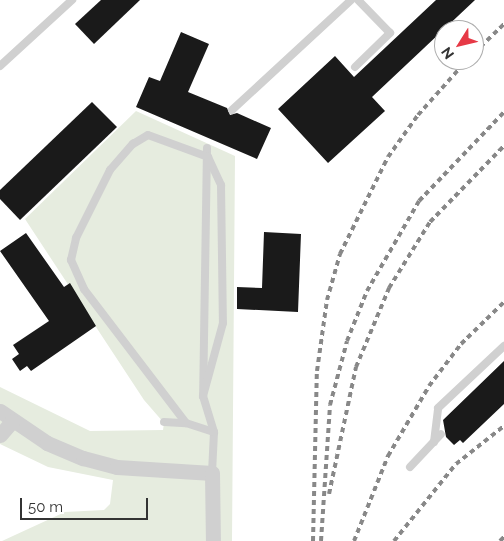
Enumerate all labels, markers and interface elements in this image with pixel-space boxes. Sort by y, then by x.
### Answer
north arrow [434,20,484,70]
text: N [438,44,457,62]
scale bar [22,488,150,520]
text: 50 m [28,498,63,516]

